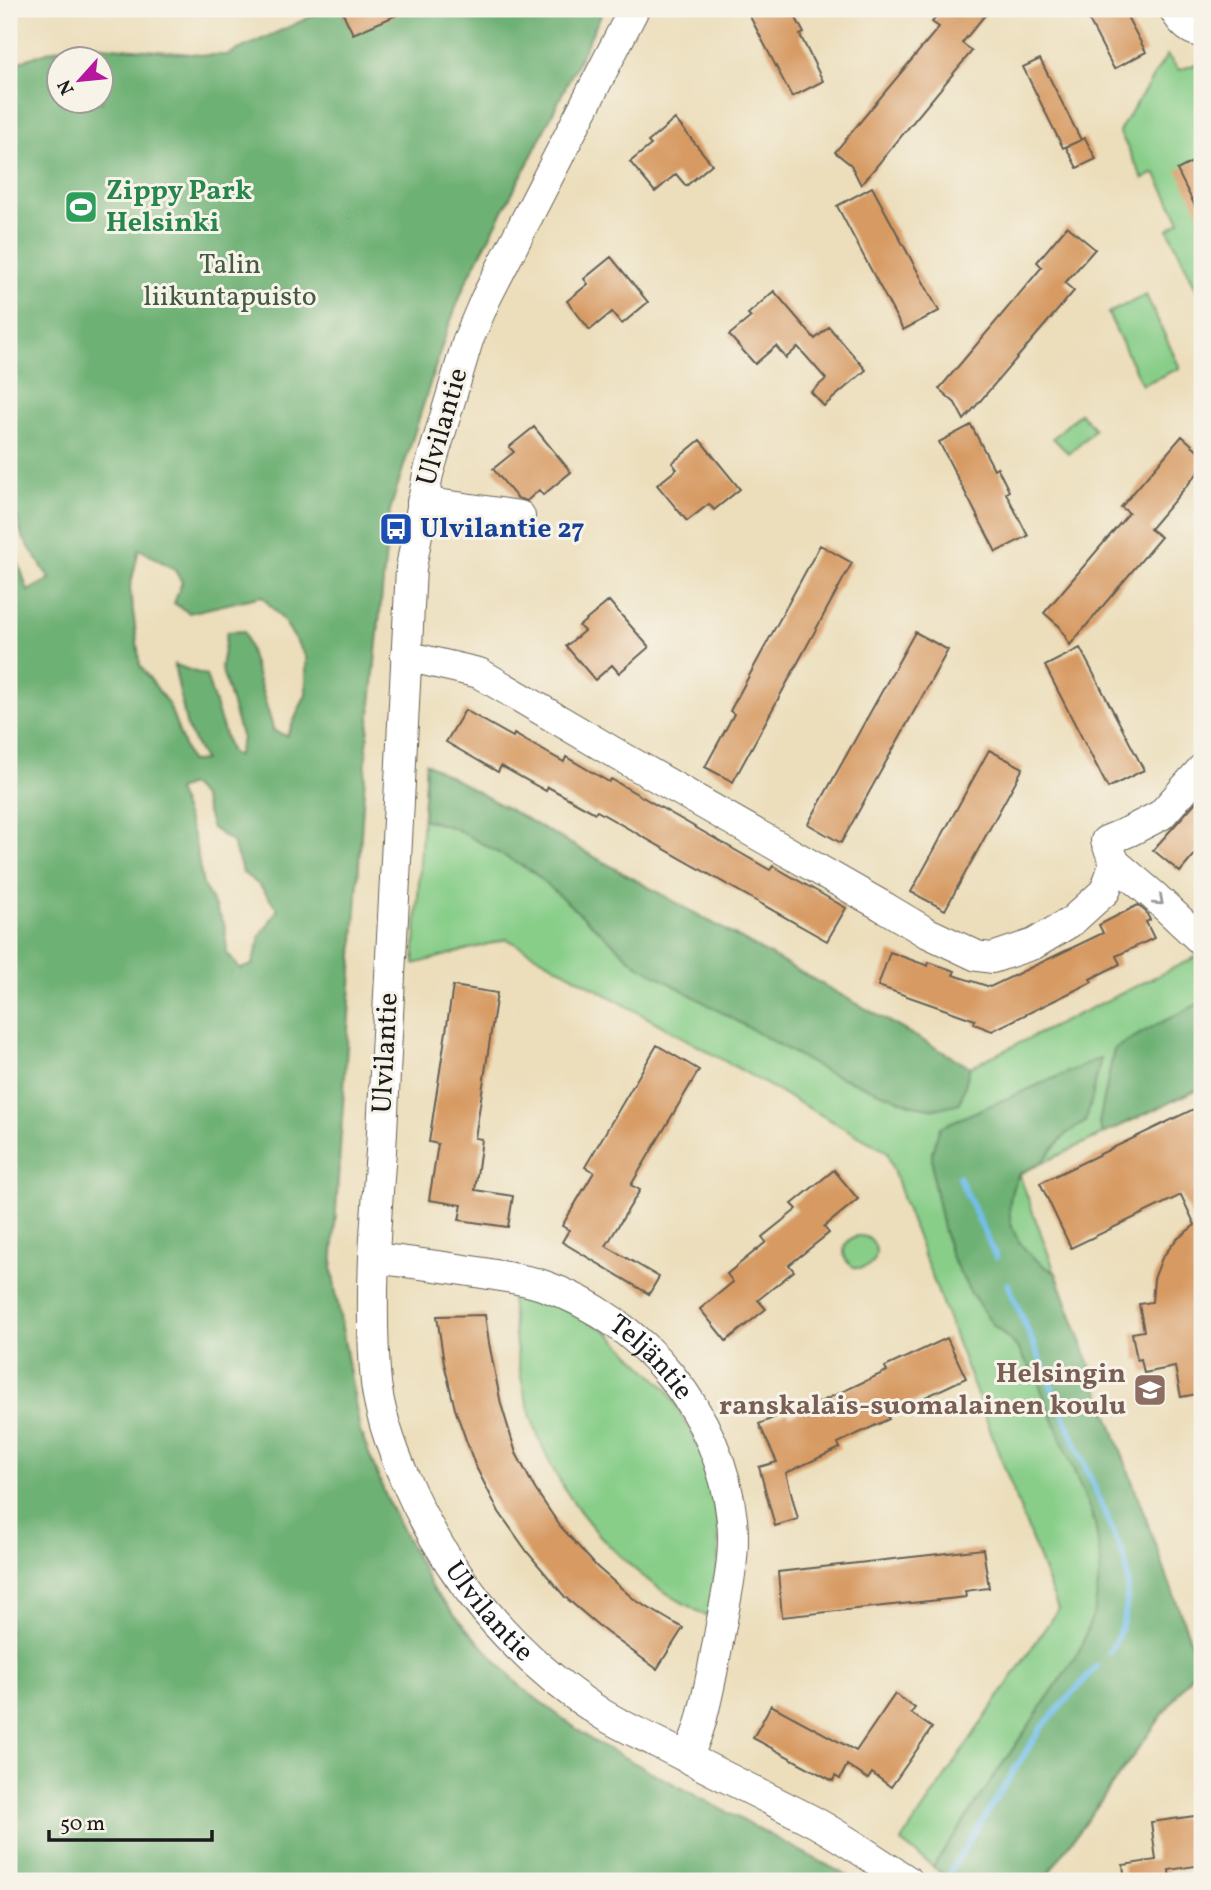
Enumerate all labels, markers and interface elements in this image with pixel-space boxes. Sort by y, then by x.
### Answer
north arrow [46,46,116,116]
text: N [52,75,81,99]
place label: Zippy Park Helsinki [106,172,252,243]
sports icon: Zippy Park Helsinki [62,188,100,226]
park label: Talin liikuntapuisto [143,246,317,317]
street label: Ulvilantie [408,363,478,491]
bus stop icon: Ulvilantie 27 [377,510,415,548]
place label: Ulvilantie 27 [420,510,585,549]
one-way arrow [1151,893,1164,905]
street label: Ulvilantie [363,992,409,1114]
street label: Teljäntie [601,1305,702,1408]
place label: Helsingin ranskalais-suomalainen koulu [719,1355,1126,1426]
school or university icon: Helsingin ranskalais-suomalainen koulu [1131,1371,1169,1409]
street label: Ulvilantie [435,1553,542,1671]
scale bar [49,1799,212,1843]
text: 50 m [60,1810,105,1839]

